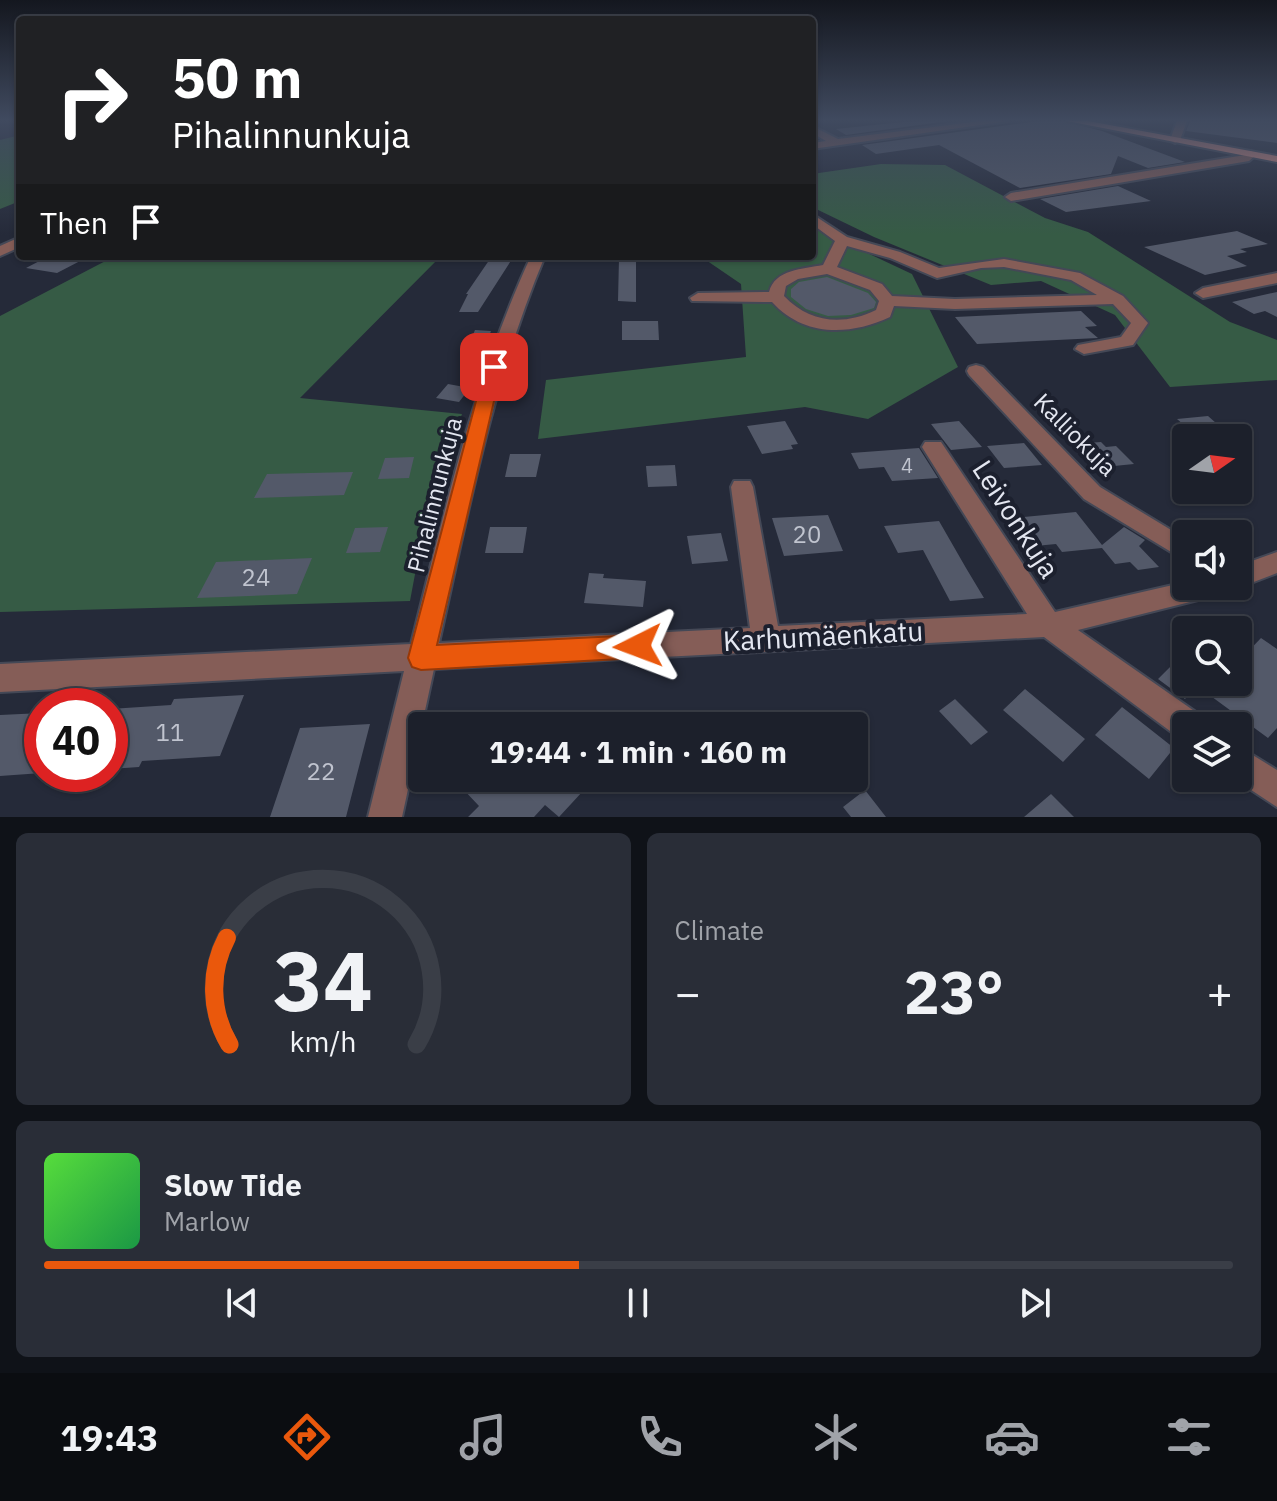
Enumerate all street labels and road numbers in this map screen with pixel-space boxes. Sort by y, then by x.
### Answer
street label: Kalliokuja [1027,386,1124,483]
street label: Pihalinnunkuja [399,414,469,576]
street label: Leivonkuja [965,453,1068,585]
street label: Karhumäenkatu [722,612,924,659]

